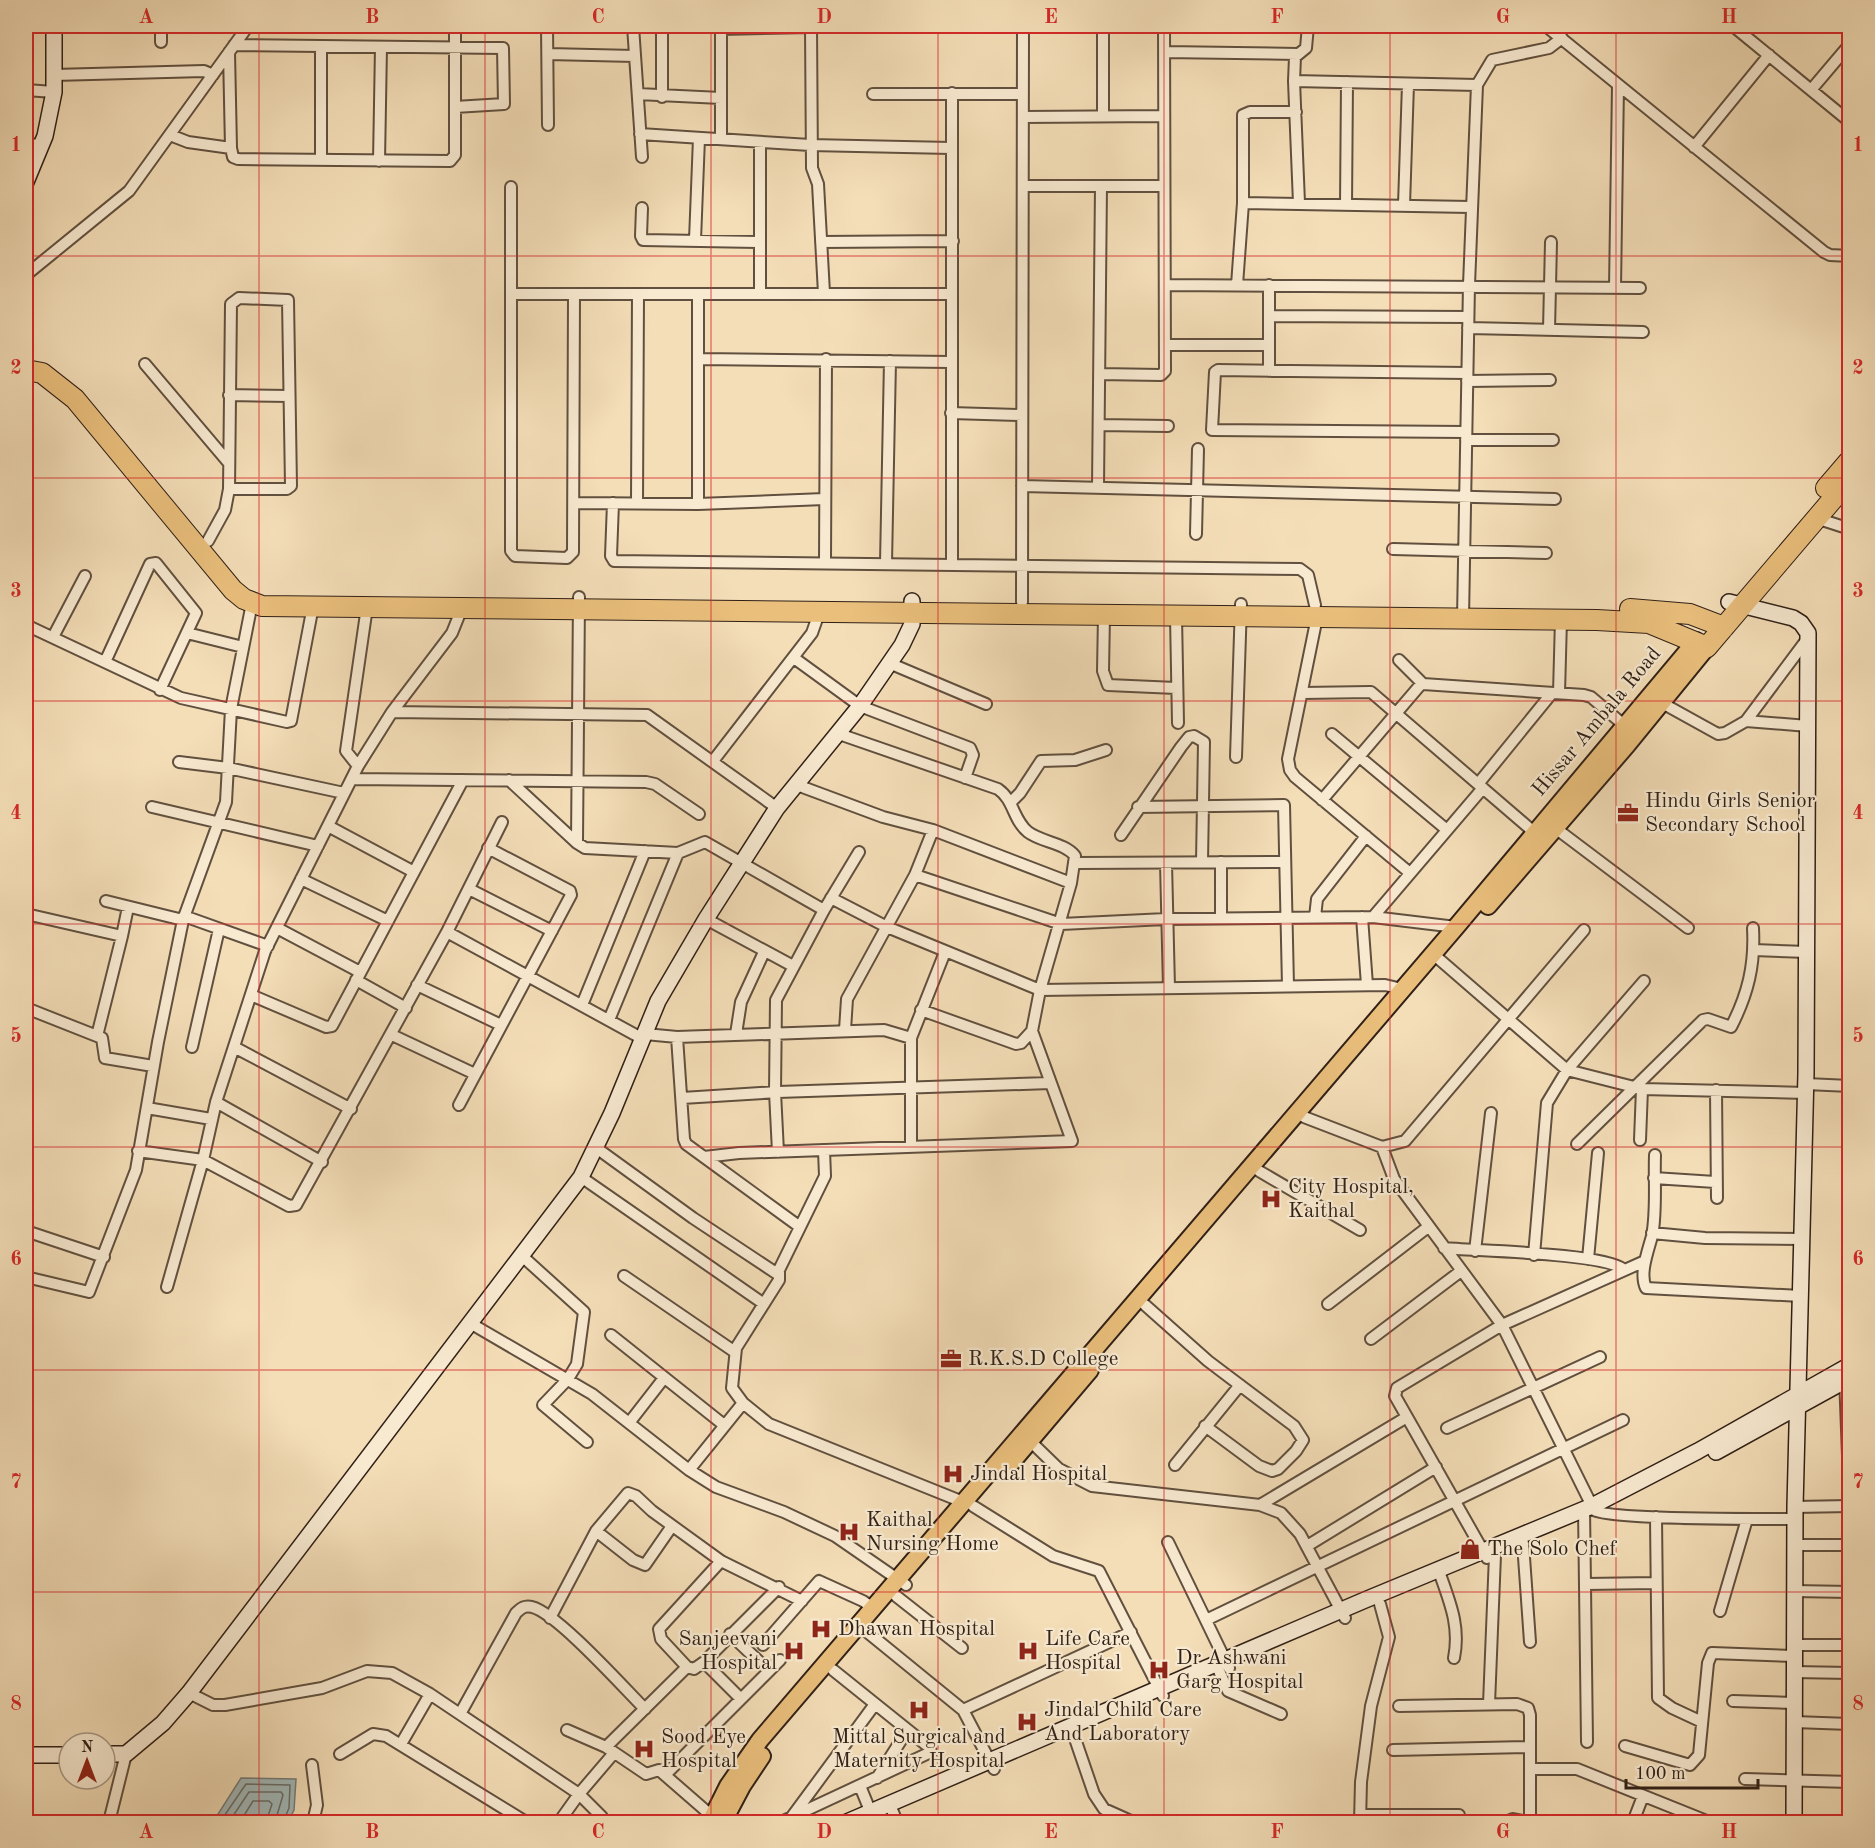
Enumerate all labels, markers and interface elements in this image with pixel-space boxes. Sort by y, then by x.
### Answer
text: A [138,8,154,28]
text: B [365,8,379,28]
text: C [591,8,605,28]
text: D [816,8,832,28]
text: E [1044,8,1058,28]
text: F [1270,8,1284,28]
text: G [1496,8,1510,28]
text: H [1721,8,1737,28]
text: 1 [10,136,22,156]
text: 1 [1852,136,1864,156]
text: 2 [10,359,22,379]
text: 2 [1852,359,1864,379]
text: 3 [10,582,22,602]
text: 3 [1852,582,1864,602]
street label: Hissar Ambala Road [1529,643,1665,801]
place label: Hindu Girls Senior Secondary School [1645,791,1816,836]
office icon: Hindu Girls Senior Secondary School [1616,801,1640,825]
text: 4 [10,804,22,824]
text: 4 [1852,804,1864,824]
text: 5 [10,1026,22,1047]
text: 5 [1852,1026,1864,1047]
place label: City Hospital, Kaithal [1288,1177,1414,1222]
hospital icon: City Hospital, Kaithal [1259,1187,1283,1211]
text: 6 [10,1250,22,1270]
text: 6 [1852,1250,1864,1270]
office icon: R.K.S.D College [939,1347,963,1371]
place label: R.K.S.D College [968,1349,1118,1370]
hospital icon: Jindal Hospital [941,1462,965,1486]
place label: Jindal Hospital [970,1464,1108,1485]
text: 7 [10,1473,22,1493]
text: 7 [1852,1473,1864,1493]
place label: Kaithal Nursing Home [866,1510,999,1555]
hospital icon: Kaithal Nursing Home [837,1520,861,1544]
shop icon: The Solo Chef [1458,1537,1482,1561]
place label: The Solo Chef [1487,1539,1618,1560]
hospital icon: Dhawan Hospital [809,1617,833,1641]
place label: Dhawan Hospital [838,1619,995,1640]
place label: Sanjeevani Hospital [678,1629,777,1674]
place label: Life Care Hospital [1045,1629,1130,1674]
hospital icon: Sanjeevani Hospital [782,1639,806,1663]
hospital icon: Life Care Hospital [1016,1639,1040,1663]
place label: Dr Ashwani Garg Hospital [1176,1648,1304,1693]
hospital icon: Dr Ashwani Garg Hospital [1147,1658,1171,1682]
text: 8 [10,1695,22,1715]
text: 8 [1852,1695,1864,1715]
hospital icon: Mittal Surgical and Maternity Hospital [907,1698,931,1722]
place label: Jindal Child Care And Laboratory [1044,1700,1202,1745]
hospital icon: Jindal Child Care And Laboratory [1015,1710,1039,1734]
place label: Sood Eye Hospital [661,1727,746,1772]
place label: Mittal Surgical and Maternity Hospital [832,1727,1006,1772]
north arrow [57,1731,117,1791]
hospital icon: Sood Eye Hospital [632,1737,656,1761]
text: N [81,1740,94,1756]
scale bar [1626,1752,1758,1790]
text: 100 m [1635,1765,1686,1783]
text: A [138,1823,154,1843]
text: B [365,1823,379,1843]
text: C [591,1823,605,1843]
text: D [816,1823,832,1843]
text: E [1044,1823,1058,1843]
text: F [1270,1823,1284,1843]
text: G [1496,1823,1510,1843]
text: H [1721,1823,1737,1843]

